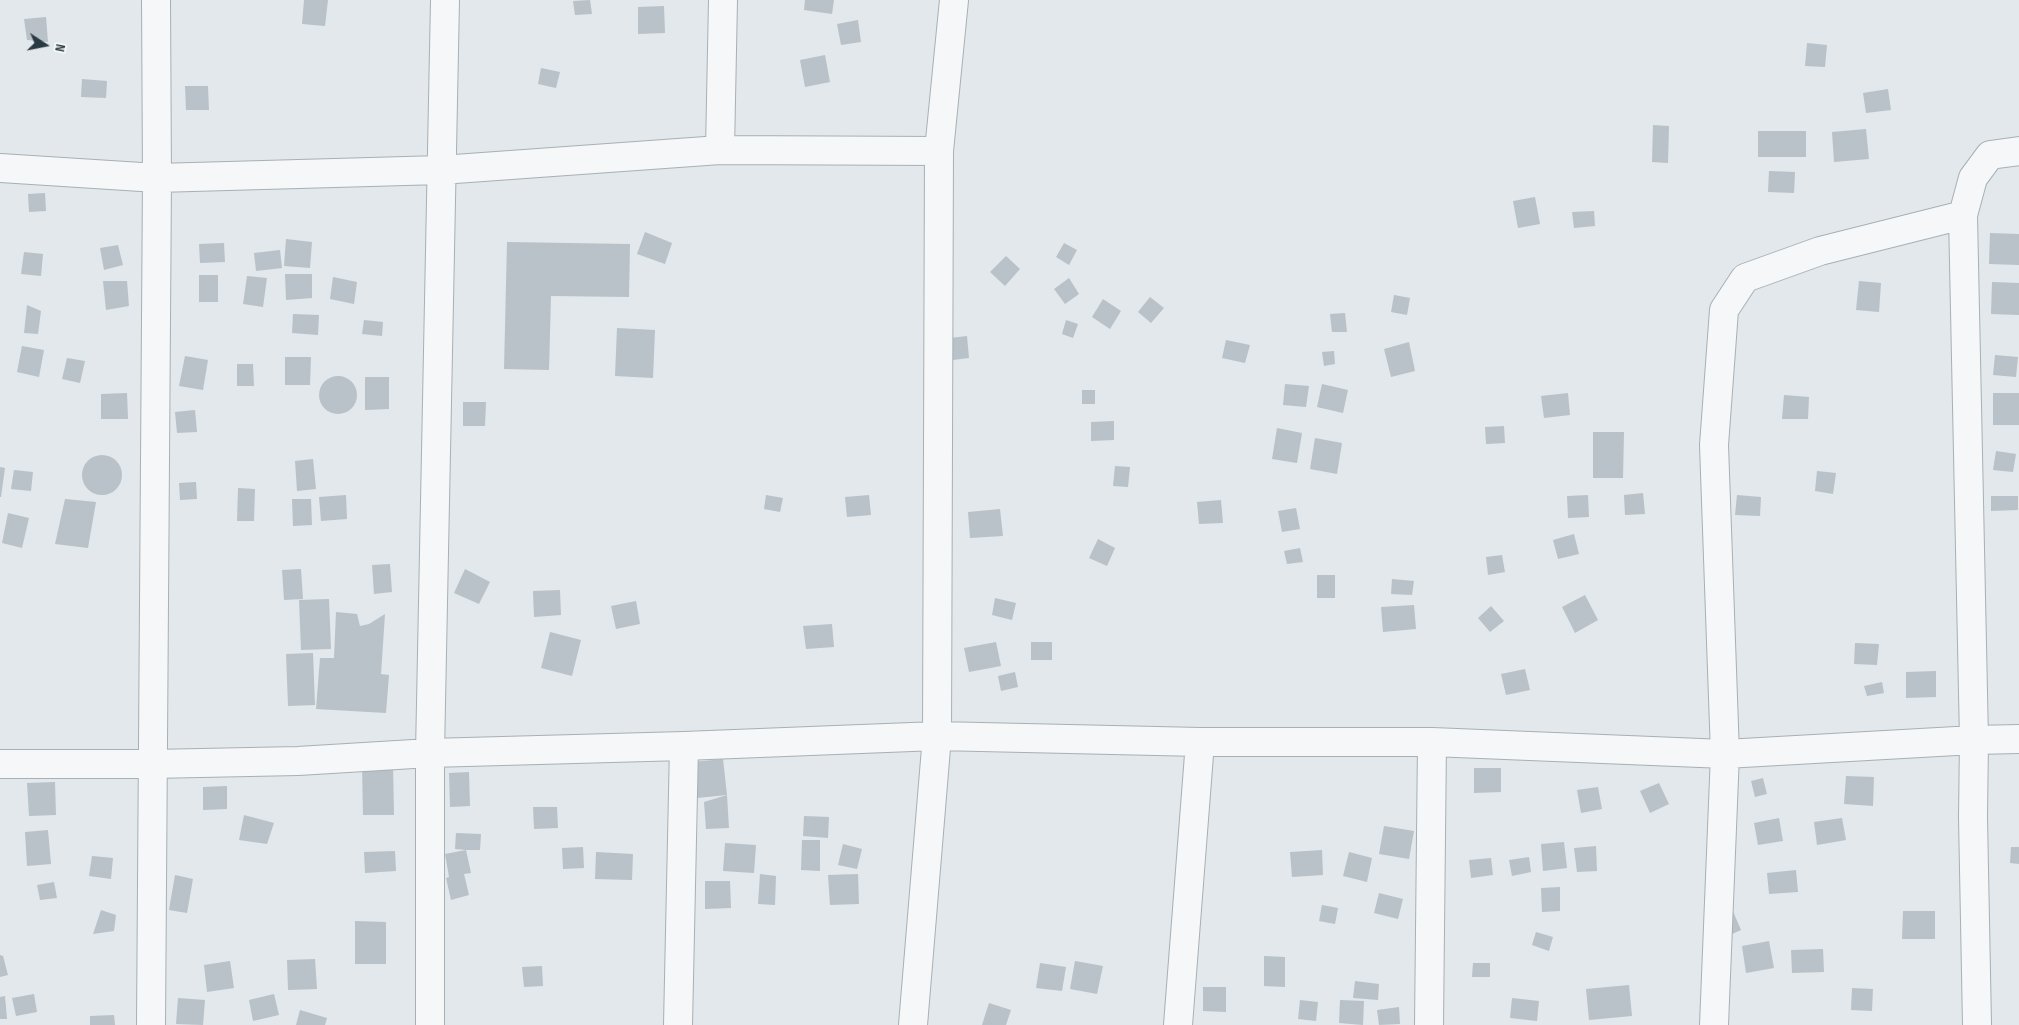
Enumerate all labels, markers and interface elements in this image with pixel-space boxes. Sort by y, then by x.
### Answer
north arrow [20,20,70,70]
text: N [51,43,69,53]

